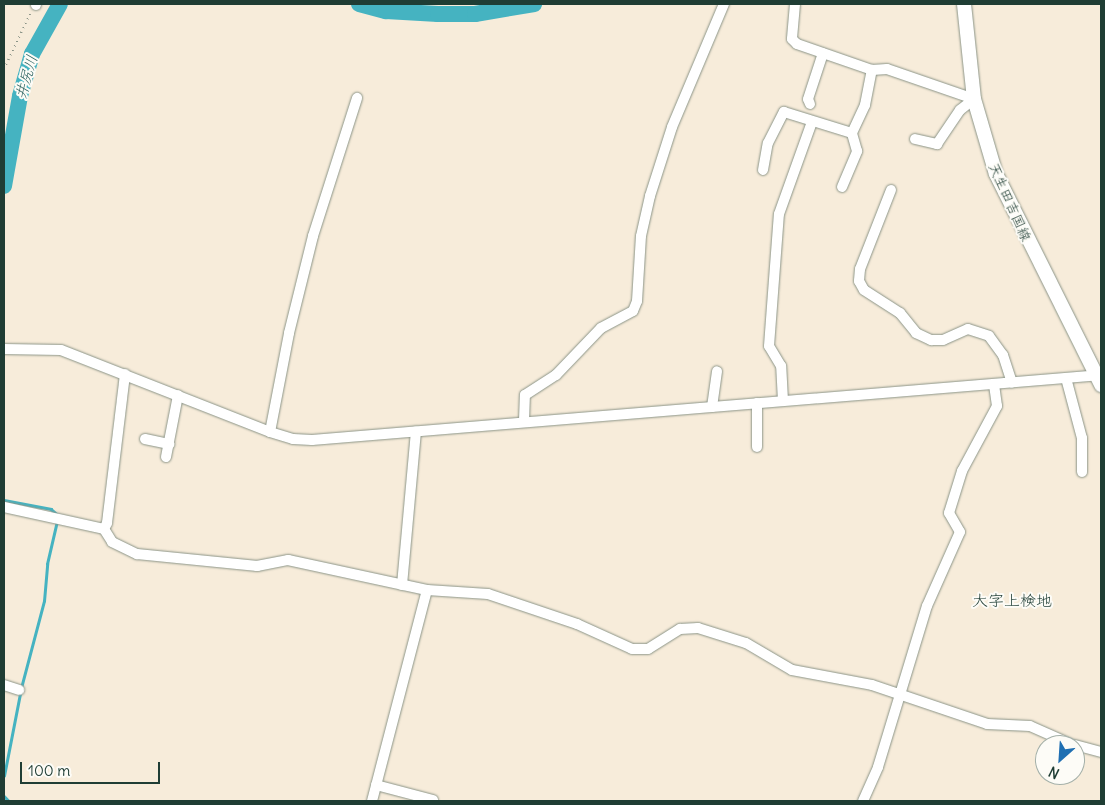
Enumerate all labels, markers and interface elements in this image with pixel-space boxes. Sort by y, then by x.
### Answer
water label: 井尻川 [11,53,41,101]
street label: 天生田吉国線 [985,160,1035,244]
district label: 大字上検地 [972,590,1052,610]
north arrow [1035,735,1085,785]
scale bar [22,752,162,784]
text: 100 m [28,761,70,780]
text: N [1046,762,1062,783]

